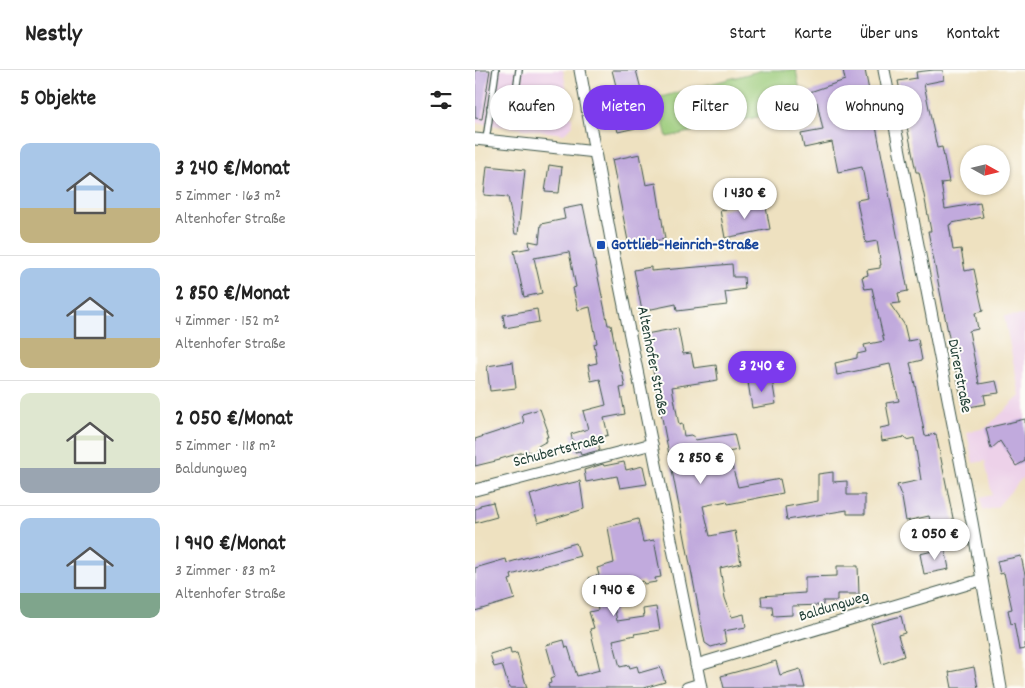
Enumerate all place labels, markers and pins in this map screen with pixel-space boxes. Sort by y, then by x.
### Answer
pin: 1 430 € [699,178,791,220]
place label: Gottlieb-Heinrich-Straße [611,234,759,257]
marker: Gottlieb-Heinrich-Straße [595,239,607,251]
pin: 3 240 € [716,350,808,393]
pin: 2 850 € [655,442,747,485]
pin: 2 050 € [889,518,981,561]
pin: 1 940 € [568,574,660,617]

